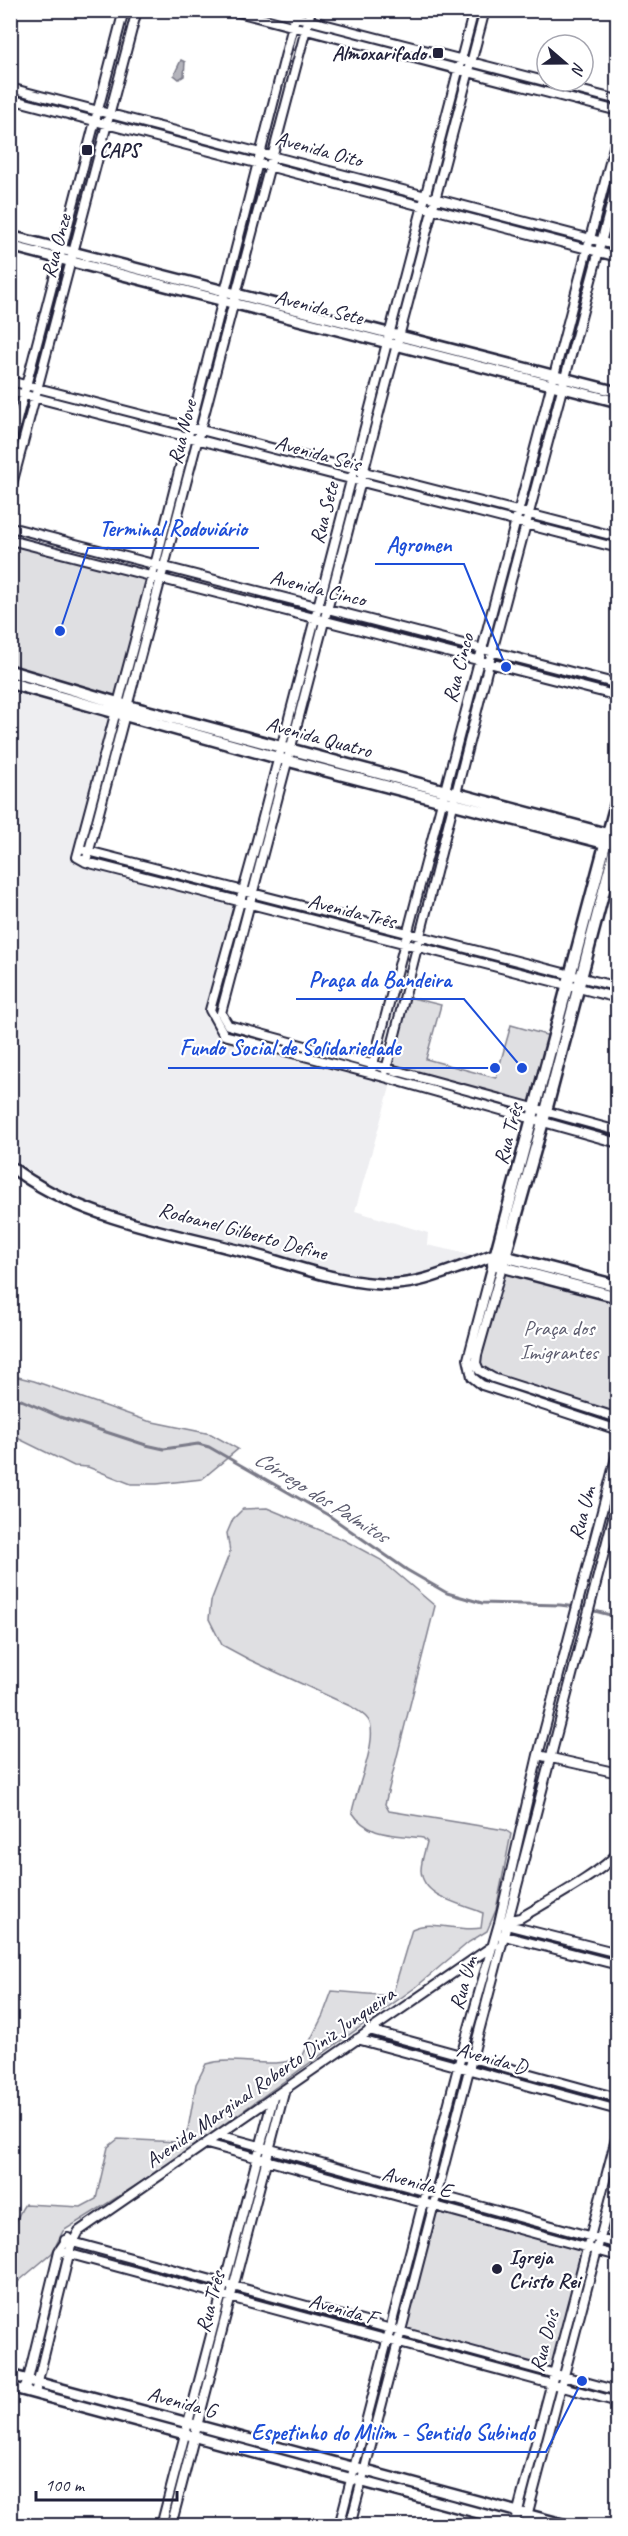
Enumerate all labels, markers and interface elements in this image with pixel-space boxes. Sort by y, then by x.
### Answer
north arrow [535,33,595,93]
place label: Almoxarifado [332,40,428,66]
marker: Almoxarifado [431,46,445,60]
text: N [566,60,589,79]
street label: Avenida Oito [273,125,368,174]
place label: CAPS [99,137,143,163]
marker: CAPS [80,143,94,157]
street label: Rua Onze [35,210,77,281]
street label: Avenida Sete [272,284,367,331]
street label: Rua Nove [162,395,203,467]
street label: Avenida Seis [273,429,365,477]
street label: Rua Sete [303,477,345,547]
callout: Terminal Rodoviário [88,508,259,548]
text: Terminal Rodoviário [99,515,249,543]
callout: Agromen [375,524,464,564]
text: Agromen [386,531,452,559]
street label: Avenida Cinco [268,564,371,613]
street label: Rua Cinco [436,629,480,705]
street label: Avenida Quatro [263,710,376,764]
street label: Avenida Três [306,888,400,935]
callout: Praça da Bandeira [296,959,464,999]
text: Praça da Bandeira [309,966,453,994]
callout: Fundo Social de Solidariedade [168,1028,412,1068]
text: Fundo Social de Solidariedade [180,1034,403,1062]
street label: Rua Três [487,1099,529,1167]
street label: Rodoanel Gilberto Define [156,1196,331,1266]
park label: Praça dos Imigrantes [520,1315,600,1365]
water label: Córrego dos Palmitos [249,1444,397,1551]
street label: Rua Um [562,1481,602,1543]
street label: Rua Um [443,1951,484,2013]
street label: Avenida Marginal Roberto Diniz Junqueira [140,1980,401,2173]
street label: Avenida D [454,2036,532,2080]
street label: Avenida E [380,2160,457,2204]
place label: Igreja Cristo Rei [509,2244,583,2294]
marker: Igreja Cristo Rei [490,2262,504,2276]
street label: Rua Três [189,2267,231,2335]
street label: Avenida F [306,2288,384,2332]
street label: Rua Dois [523,2306,565,2375]
street label: Avenida G [145,2380,222,2424]
callout: Espetinho do Milim - Sentido Subindo [239,2412,546,2452]
text: Espetinho do Milim - Sentido Subindo [251,2419,537,2447]
scale bar [36,2464,177,2502]
text: 100 m [45,2474,86,2496]

